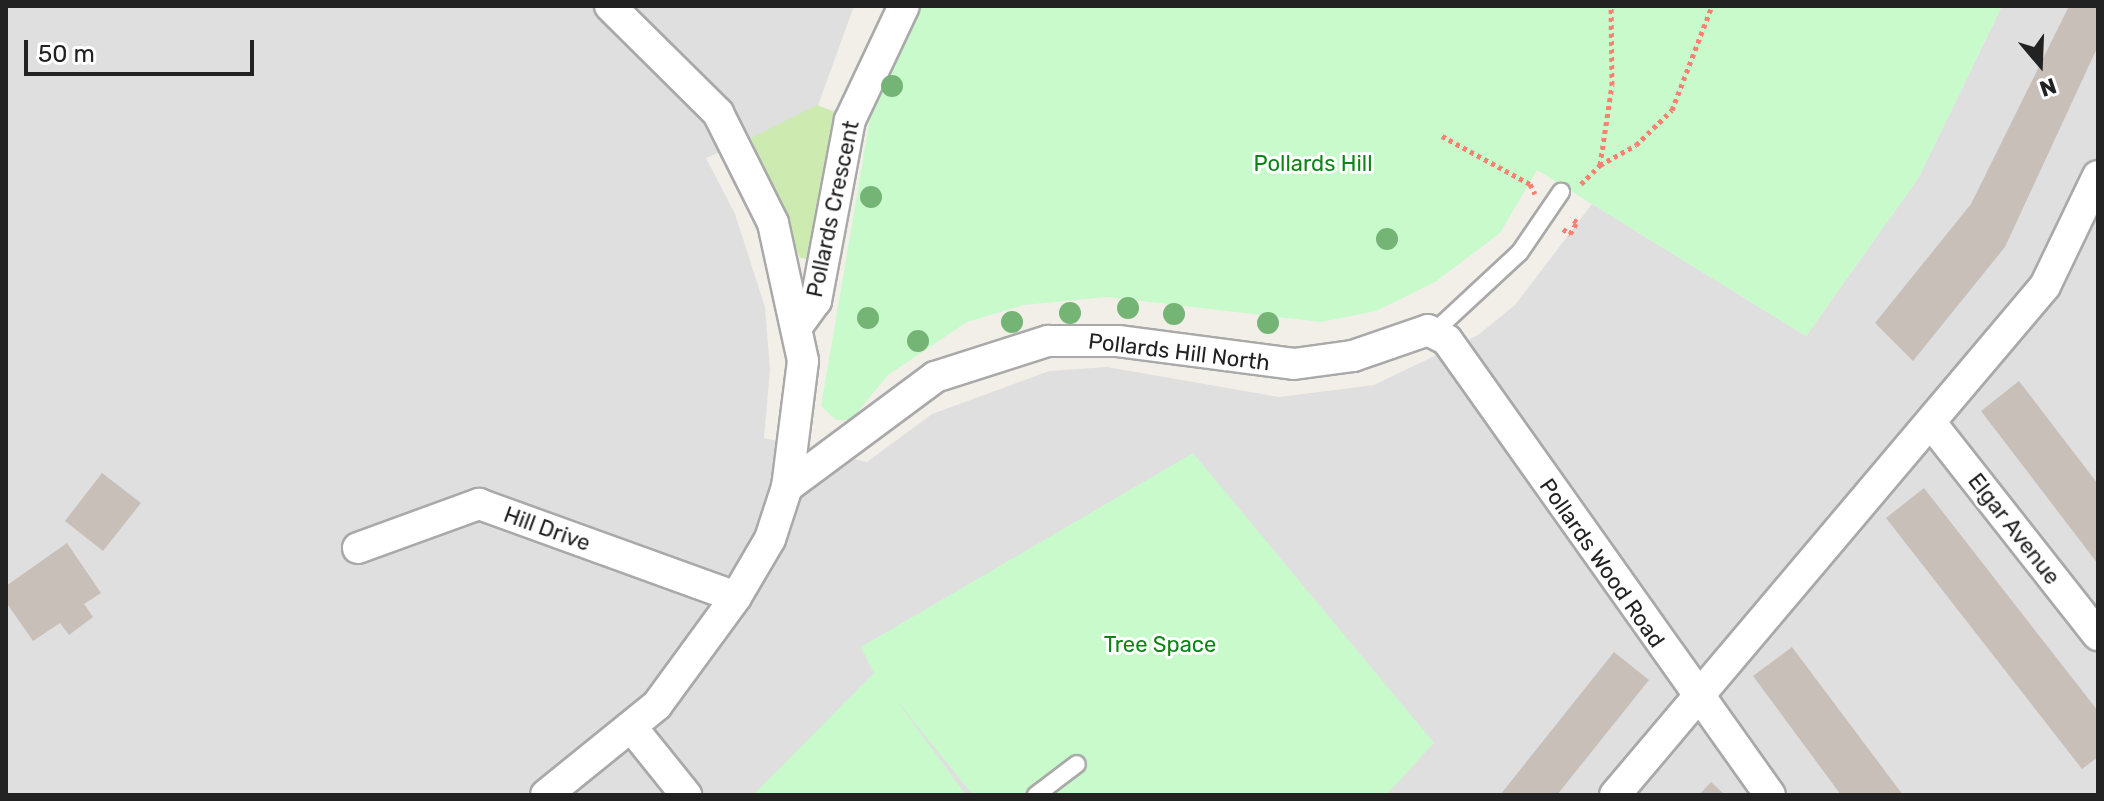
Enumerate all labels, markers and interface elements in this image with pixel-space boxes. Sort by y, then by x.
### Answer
scale bar [28,24,258,74]
north arrow [2000,24,2080,104]
text: 50 m [38,40,95,68]
text: N [2036,72,2060,103]
street label: Pollards Crescent [801,118,865,300]
park label: Pollards Hill [1254,151,1372,177]
street label: Pollards Hill North [1087,328,1271,376]
street label: Elgar Avenue [1962,468,2066,590]
street label: Pollards Wood Road [1534,473,1670,653]
street label: Hill Drive [500,501,594,557]
park label: Tree Space [1104,632,1216,658]

